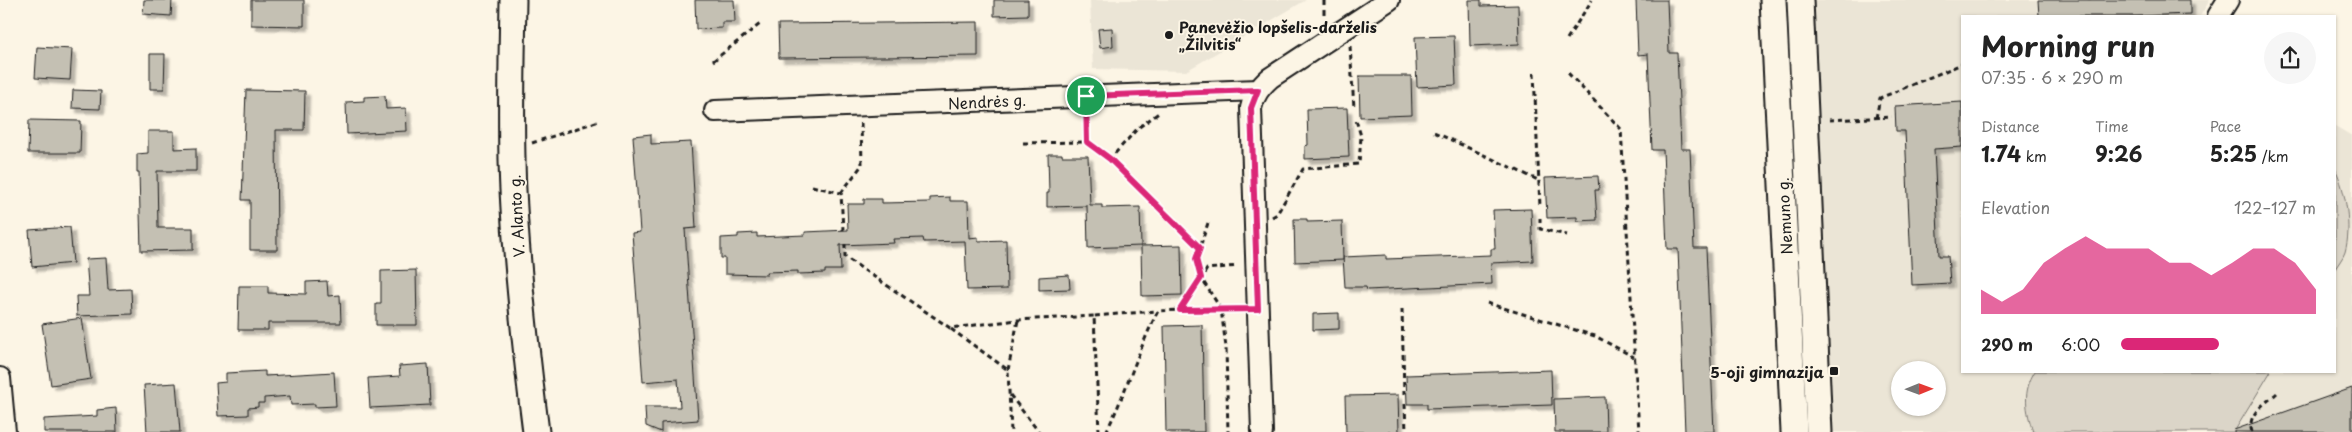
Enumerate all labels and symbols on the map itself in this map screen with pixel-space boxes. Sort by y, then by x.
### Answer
place label: Panevėžio lopšelis-darželis „Žilvitis“ [1179,15,1377,55]
marker: Panevėžio lopšelis-darželis „Žilvitis“ [1163,29,1175,41]
pin [1065,75,1107,117]
street label: Nendrės g. [947,87,1027,115]
street label: V. Alanto g. [502,174,530,258]
street label: Nemuno g. [1770,177,1798,255]
place label: 5-oji gimnazija [1710,360,1825,383]
north arrow [1891,361,1946,416]
marker: 5-oji gimnazija [1828,365,1840,377]

